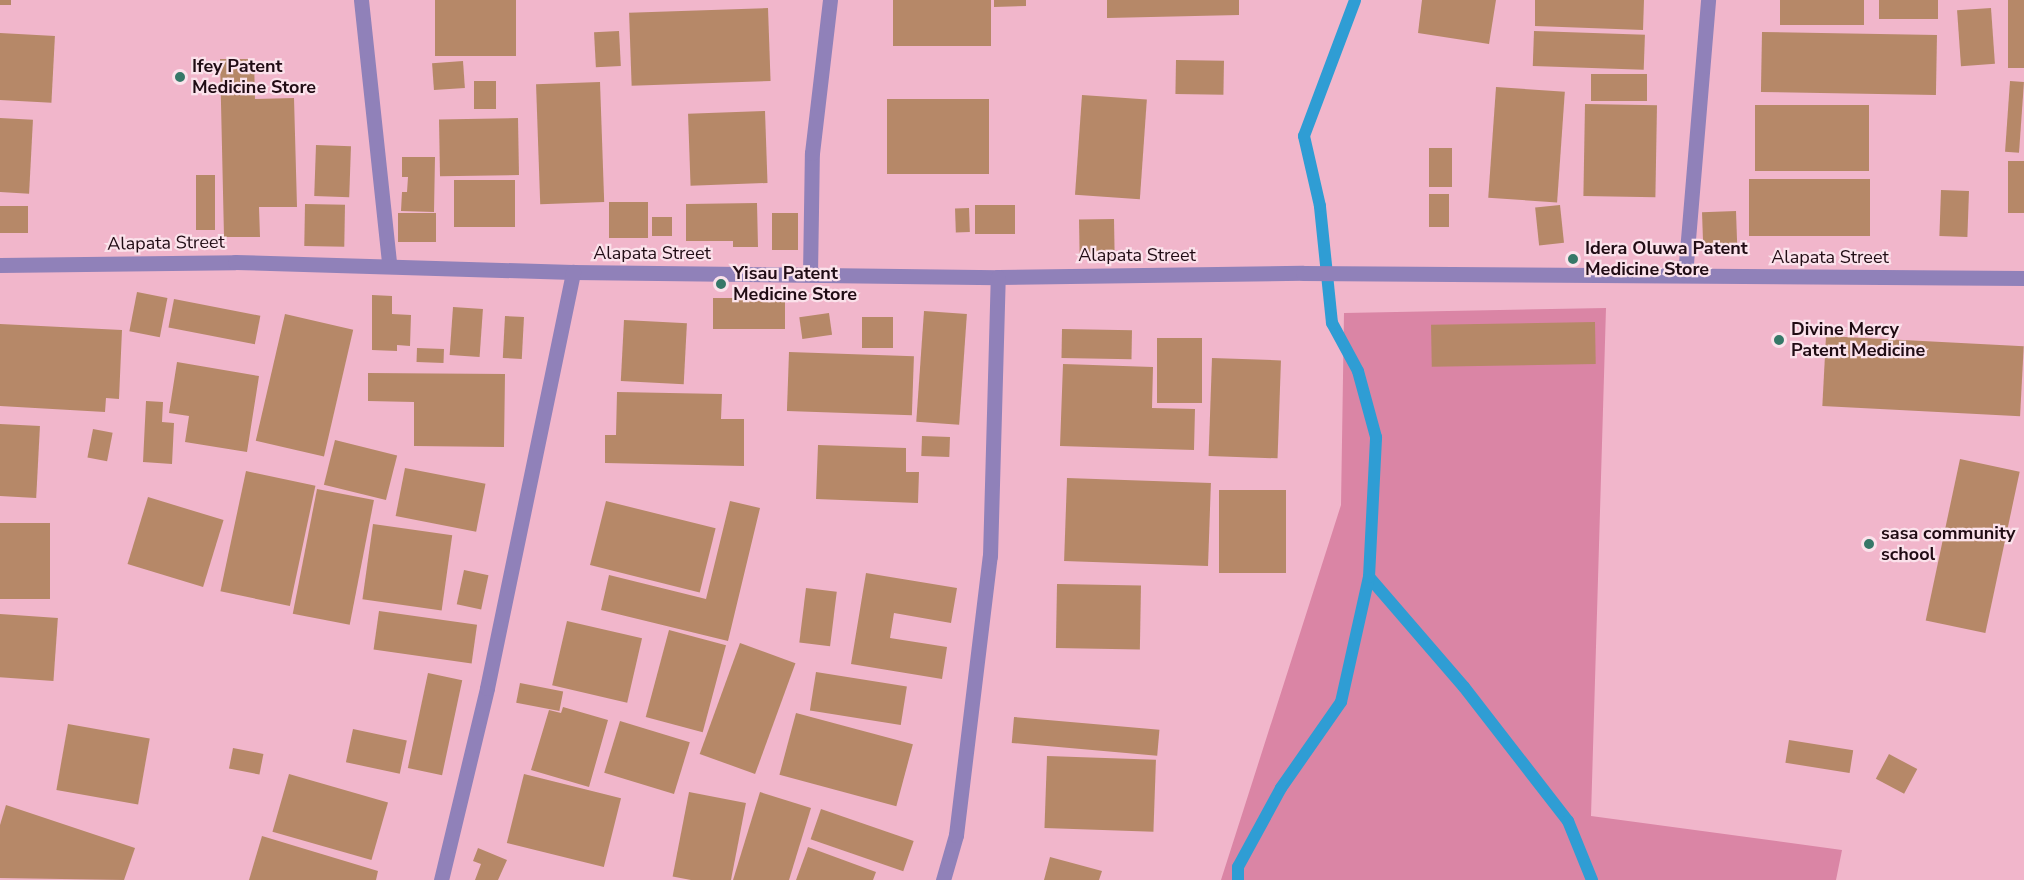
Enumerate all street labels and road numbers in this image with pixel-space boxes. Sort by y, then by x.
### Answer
street label: Alapata Street [107,231,225,255]
street label: Alapata Street [593,242,711,264]
street label: Alapata Street [1078,244,1196,266]
street label: Alapata Street [1771,246,1889,268]

